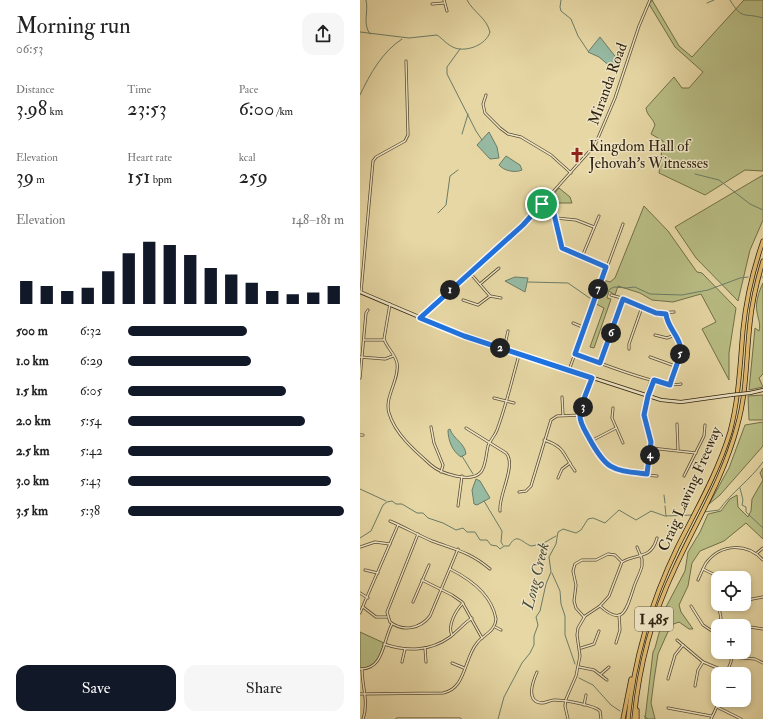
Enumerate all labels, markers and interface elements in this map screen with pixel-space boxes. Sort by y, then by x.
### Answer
text: Morning run [16,12,131,40]
button: share [302,13,344,55]
street label: Miranda Road [584,40,632,128]
text: 06:53 [16,41,43,57]
text: Distance [16,83,54,96]
text: Time [127,83,151,96]
text: Pace [239,83,258,96]
text: 3.98 [16,96,47,121]
text: 23:53 [127,96,167,121]
text: 6:00 [239,96,274,121]
text: km [47,105,63,118]
text: /km [274,105,293,118]
place label: Kingdom Hall of Jehovah’s Witnesses [588,137,708,174]
church icon: Kingdom Hall of Jehovah’s Witnesses [568,146,586,164]
text: Elevation [16,151,58,164]
text: Heart rate [127,151,172,164]
text: kcal [239,151,256,164]
text: 39 [16,164,34,189]
text: 151 [127,164,150,189]
text: 259 [239,164,268,189]
text: m [34,173,45,186]
text: bpm [150,173,172,186]
pin [525,187,559,221]
icon: arrive [531,193,553,215]
text: Elevation [16,212,66,228]
text: 148–181 m [291,212,344,228]
pin: 7 [588,279,608,299]
pin: 1 [440,280,460,300]
text: 7 [595,282,601,295]
text: 1 [448,283,452,296]
text: 500 m [16,323,48,339]
text: 6:32 [80,323,101,339]
pin: 6 [601,323,621,343]
text: 6 [608,326,614,339]
pin: 2 [490,338,510,358]
text: 2 [497,341,503,354]
pin: 5 [670,344,690,364]
text: 5 [678,347,682,360]
text: 1.0 km [16,353,49,369]
text: 6:29 [80,353,103,369]
text: 1.5 km [16,383,48,399]
text: 6:05 [80,383,102,399]
pin: 3 [573,397,593,417]
text: 3 [581,400,585,413]
text: 2.0 km [16,413,51,429]
text: 5:54 [80,413,101,429]
street label: Craig Lawing Freeway [654,423,726,554]
text: 2.5 km [16,443,50,459]
text: 5:42 [80,443,103,459]
pin: 4 [640,445,660,465]
text: 4 [647,448,653,461]
text: 3.0 km [16,473,49,489]
text: 5:43 [80,473,101,489]
text: 3.5 km [16,503,48,519]
text: 5:38 [80,503,100,519]
water label: Long Creek [518,540,554,612]
map controls [711,571,751,707]
button: locate [711,571,751,611]
road number: I 485 [635,607,673,631]
button: + [711,619,751,659]
button: Save [16,665,176,711]
button: Share [184,665,344,711]
button: − [711,667,751,707]

